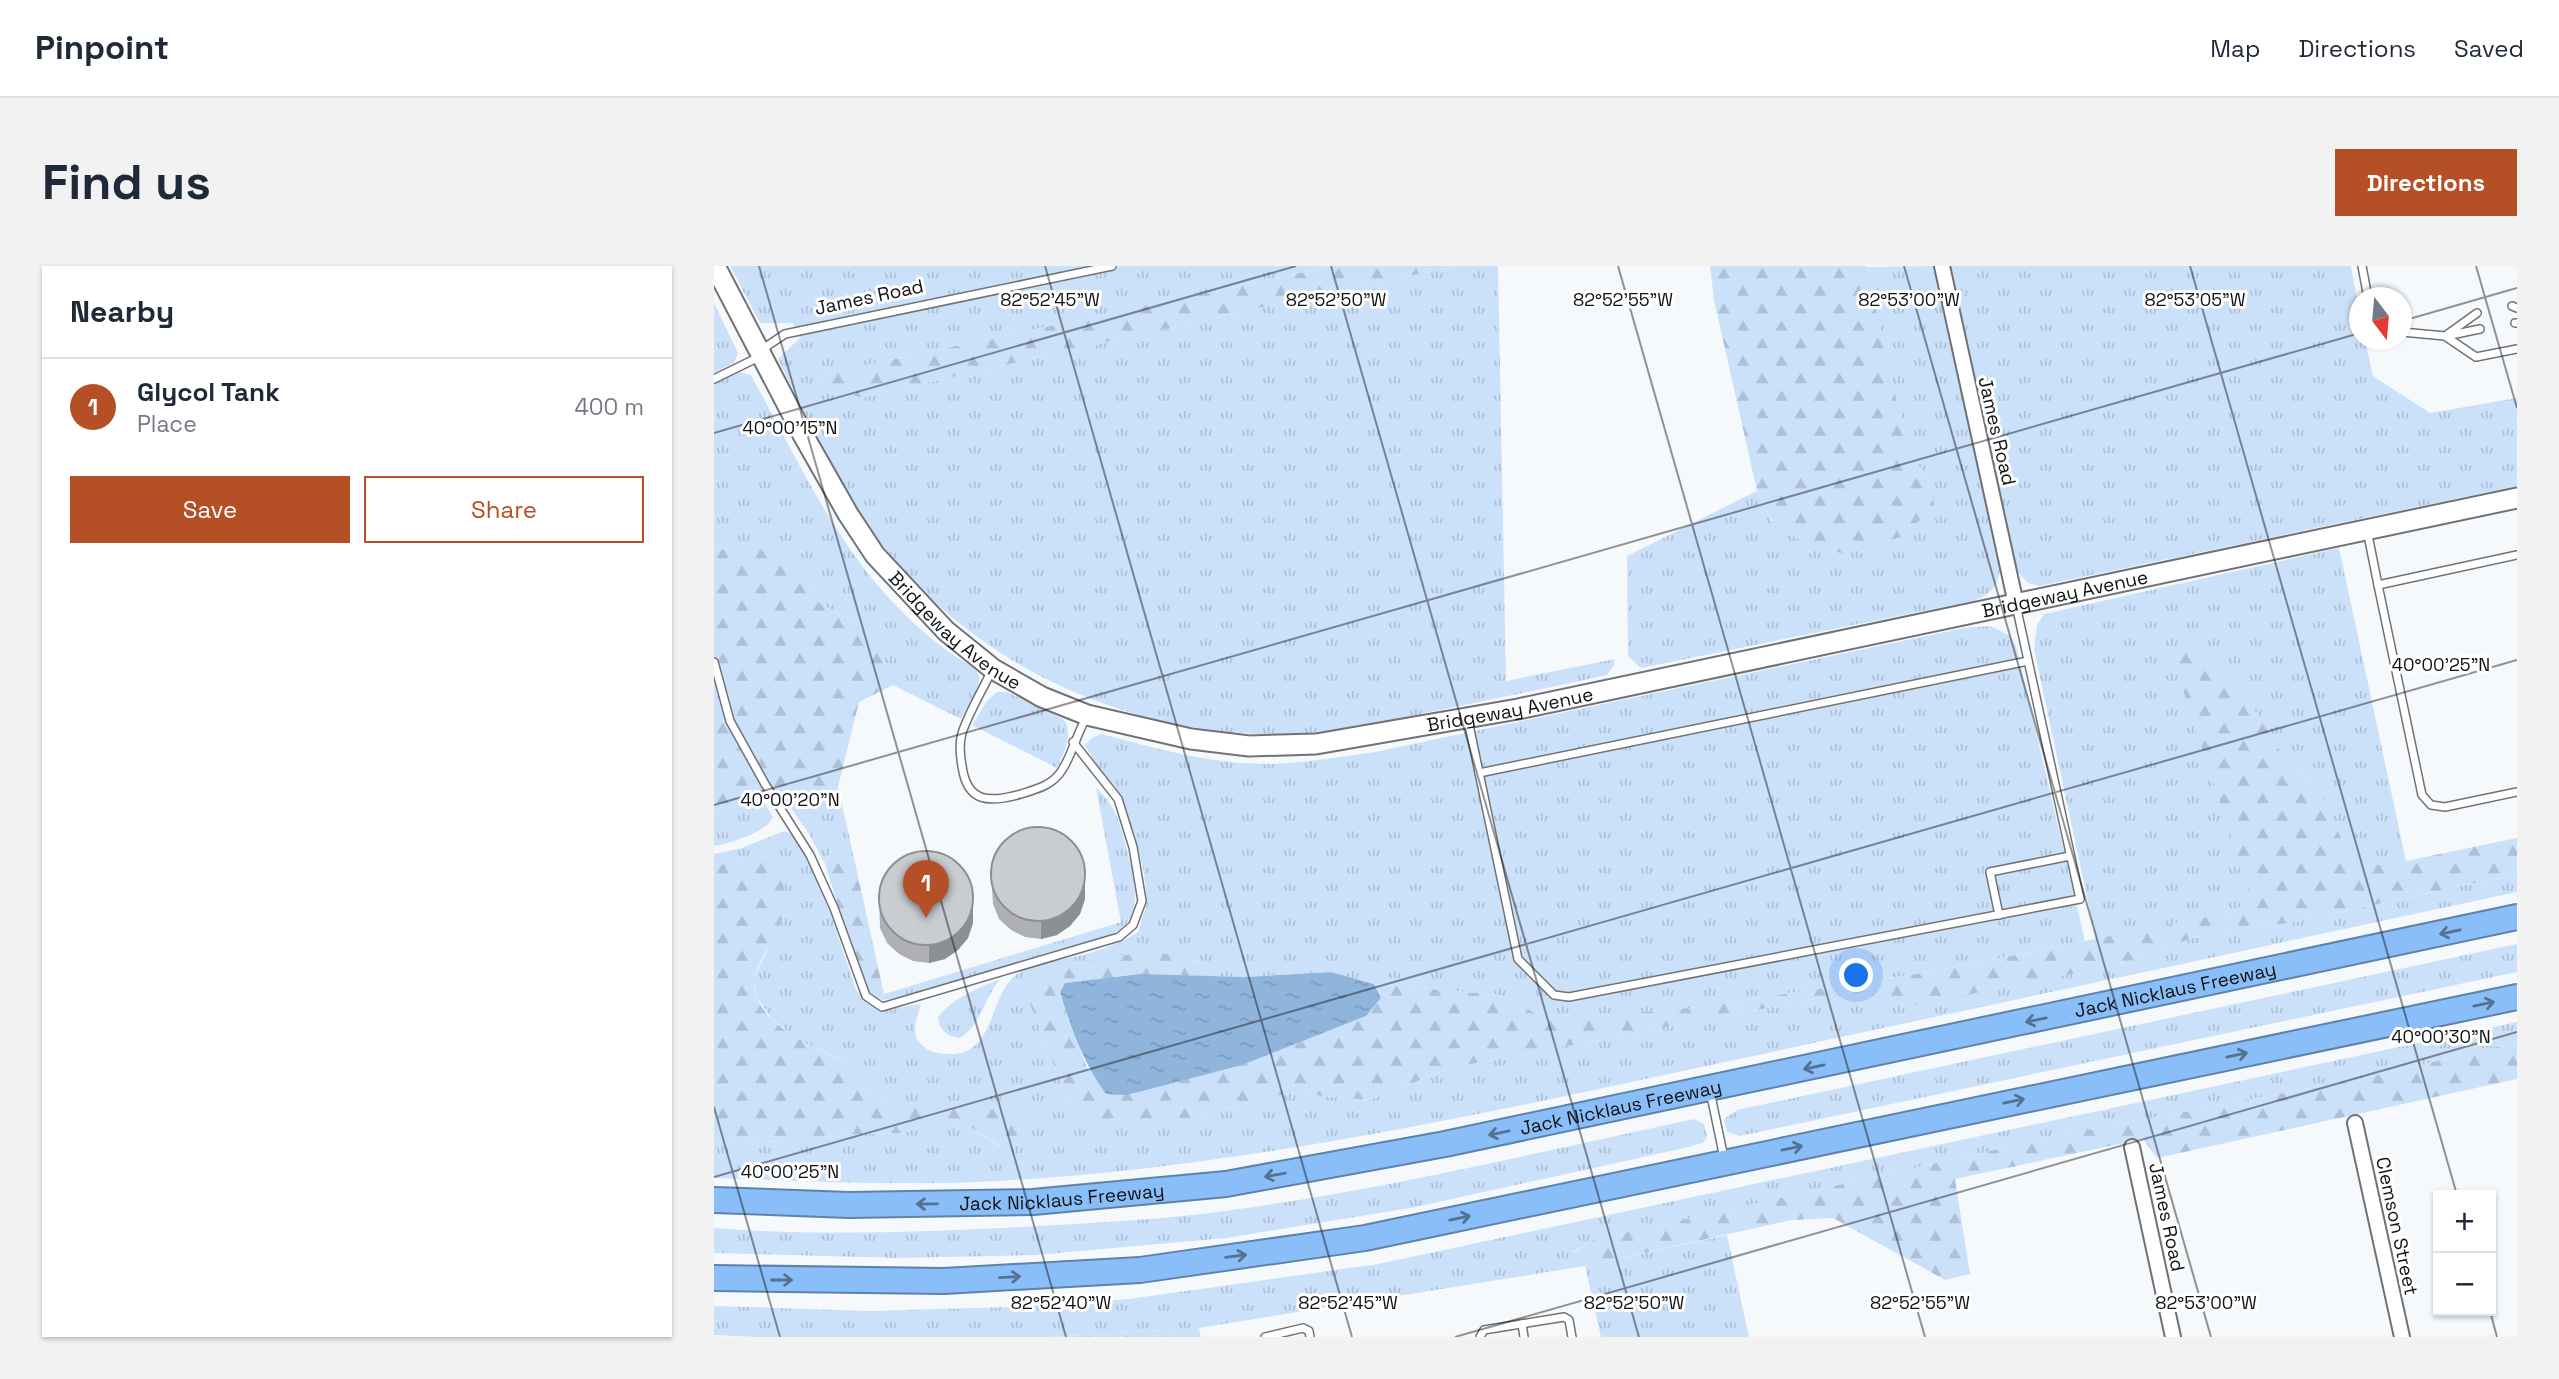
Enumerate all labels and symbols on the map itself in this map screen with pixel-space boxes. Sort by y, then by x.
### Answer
street label: James Road [812,273,926,321]
north arrow [2349,287,2412,350]
text: 82°52'45"W [1000,288,1100,311]
text: 82°52'50"W [1286,288,1387,311]
text: 82°52'55"W [1573,288,1673,311]
text: 82°53'00"W [1858,288,1960,311]
text: 82°53'05"W [2145,288,2246,311]
street label: James Road [1972,374,2022,488]
text: 40°00'15"N [742,416,838,439]
street label: Bridgeway Avenue [1980,564,2150,623]
street label: Bridgeway Avenue [884,565,1026,695]
text: 40°00'25"N [2392,653,2490,676]
street label: Bridgeway Avenue [1425,681,1595,737]
text: 40°00'20"N [740,788,840,811]
pin: 1 [903,860,949,918]
one-way arrow [2439,925,2462,939]
street label: Jack Nicklaus Freeway [2072,956,2278,1023]
your location [1839,958,1873,992]
one-way arrow [2472,996,2495,1010]
one-way arrow [2025,1014,2048,1028]
text: 40°00'30"N [2391,1025,2491,1048]
one-way arrow [2225,1047,2248,1061]
one-way arrow [1803,1061,1826,1075]
street label: Jack Nicklaus Freeway [1517,1073,1724,1140]
one-way arrow [2002,1094,2025,1108]
one-way arrow [1488,1126,1511,1140]
one-way arrow [1780,1141,1803,1155]
street label: Clemson Street [2370,1155,2424,1297]
text: 40°00'25"N [741,1160,839,1183]
street label: James Road [2143,1160,2191,1274]
one-way arrow [1264,1169,1287,1182]
street label: Jack Nicklaus Freeway [959,1177,1165,1216]
one-way arrow [916,1197,939,1211]
one-way arrow [1448,1210,1471,1224]
one-way arrow [1224,1249,1247,1262]
one-way arrow [998,1271,1021,1284]
one-way arrow [770,1273,793,1287]
text: 82°52'40"W [1011,1291,1111,1314]
text: 82°52'45"W [1298,1291,1398,1314]
text: 82°52'50"W [1584,1291,1685,1314]
text: 82°52'55"W [1870,1291,1970,1314]
text: 82°53'00"W [2155,1291,2257,1314]

